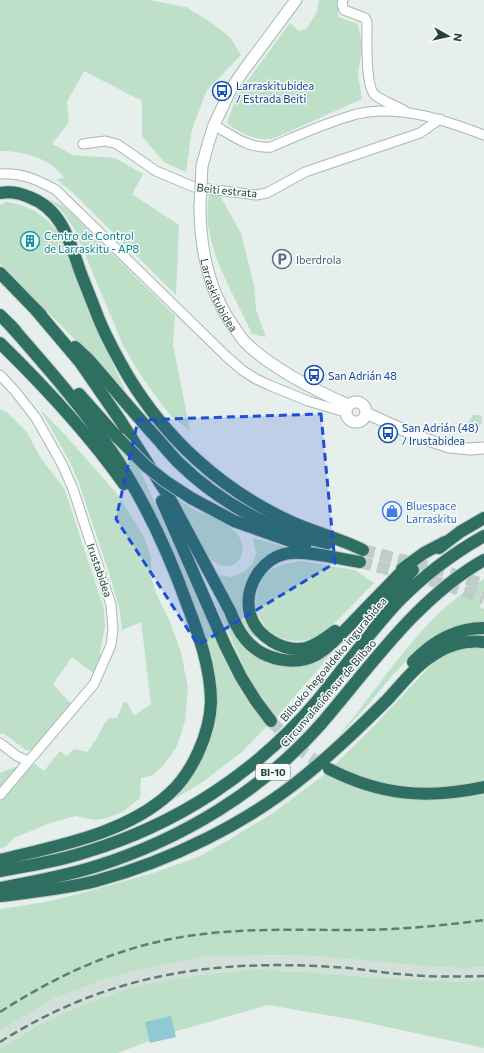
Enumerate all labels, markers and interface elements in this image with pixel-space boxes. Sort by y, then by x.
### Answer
north arrow [428,16,468,56]
text: N [451,32,465,42]
place label: Larraskitubidea / Estrada Beiti [236,79,314,105]
bus stop icon: Larraskitubidea / Estrada Beiti [211,80,233,102]
street label: Beiti estrata [196,180,258,200]
place label: Centro de Control de Larraskitu - AP8 [44,229,140,255]
building icon: Centro de Control de Larraskitu - AP8 [19,230,41,252]
parking icon: Iberdrola [271,248,293,270]
place label: Iberdrola [296,253,341,266]
street label: Larraskitubidea [199,257,241,334]
bus stop icon: San Adrián 48 [303,364,325,386]
place label: San Adrián 48 [328,369,397,382]
place label: San Adrián (48) / Irustabidea [402,421,479,447]
bus stop icon: San Adrián (48) / Irustabidea [377,422,399,444]
place label: Bluespace Larraskitu [406,499,457,525]
shop icon: Bluespace Larraskitu [381,500,403,522]
street label: Irustabidea [85,541,115,599]
street label: Bilboko hegoaldeko ingurabidea [277,594,389,724]
street label: Circunvalación sur de Bilbao [278,636,379,750]
road number: BI-10 [256,764,290,780]

